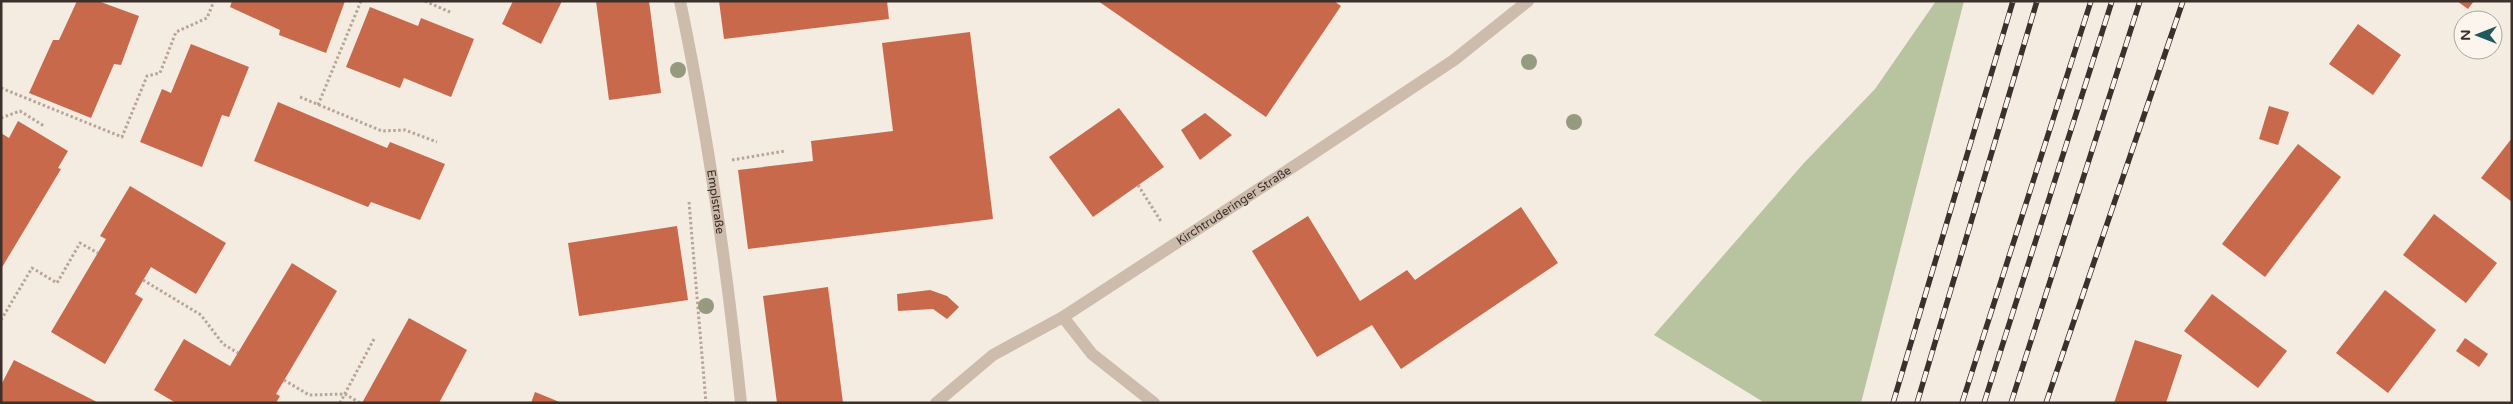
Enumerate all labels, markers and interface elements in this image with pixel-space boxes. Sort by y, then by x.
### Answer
north arrow [2453,10,2503,60]
text: N [2457,29,2474,41]
street label: Kirchtruderinger Straße [1174,163,1294,248]
street label: Emplstraße [704,169,727,235]

